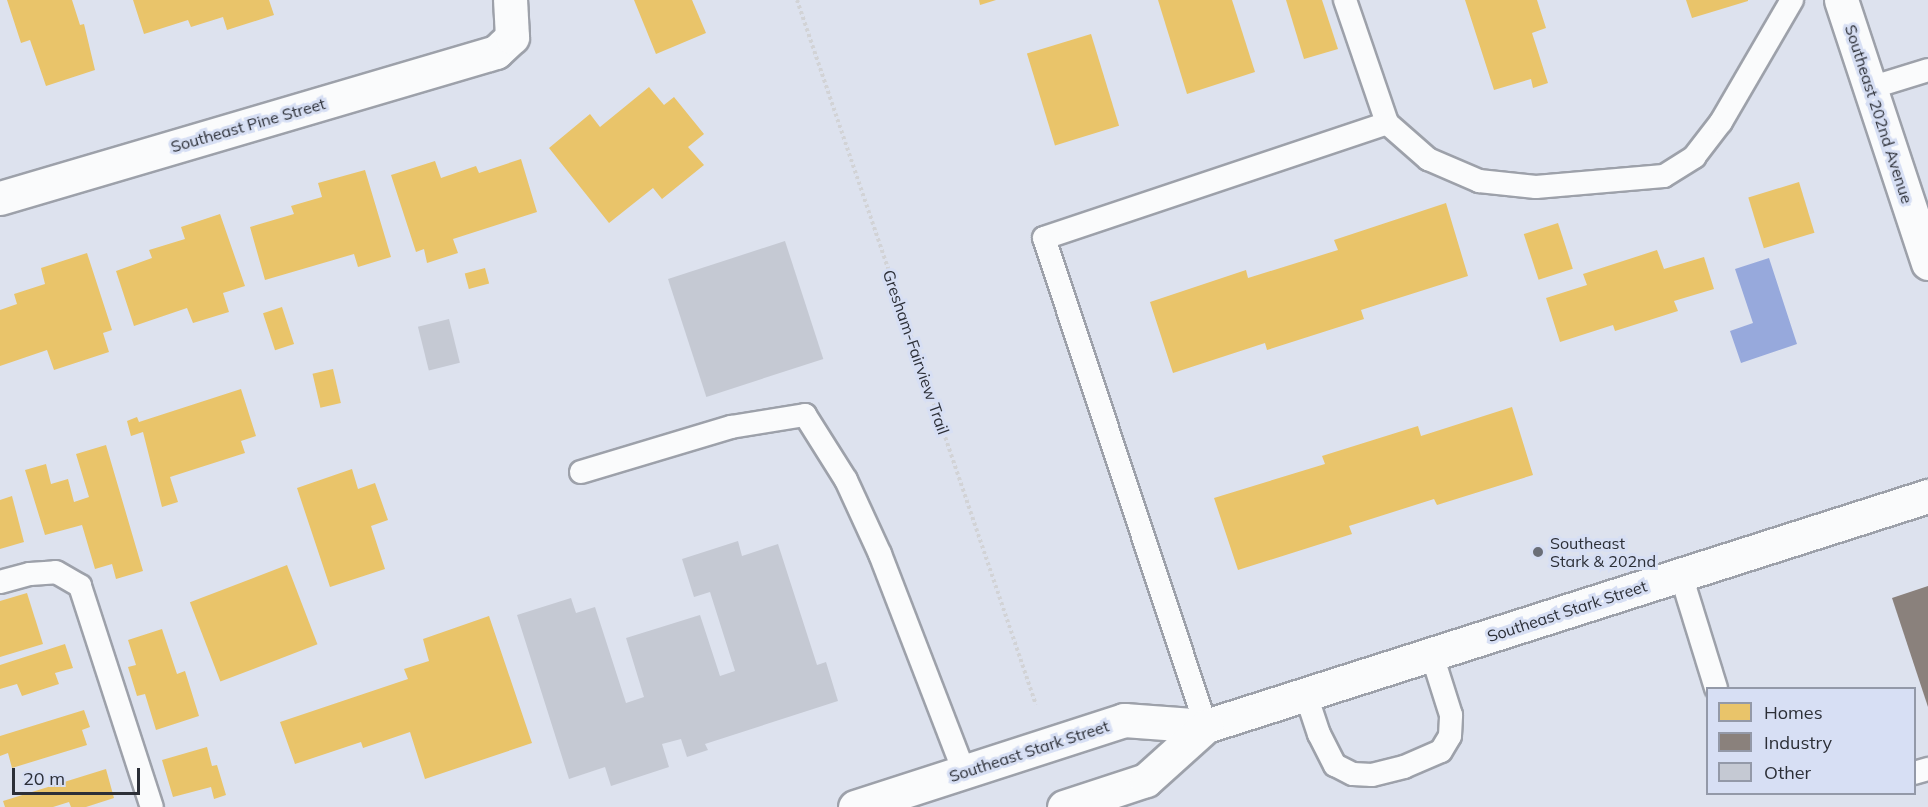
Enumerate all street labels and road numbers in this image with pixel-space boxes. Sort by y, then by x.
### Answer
street label: Southeast 202nd Avenue [1841,22,1917,206]
street label: Southeast Pine Street [168,94,328,156]
street label: Gresham-Fairview Trail [879,267,953,437]
street label: Southeast Stark Street [1485,576,1649,646]
street label: Southeast Stark Street [947,716,1111,786]

